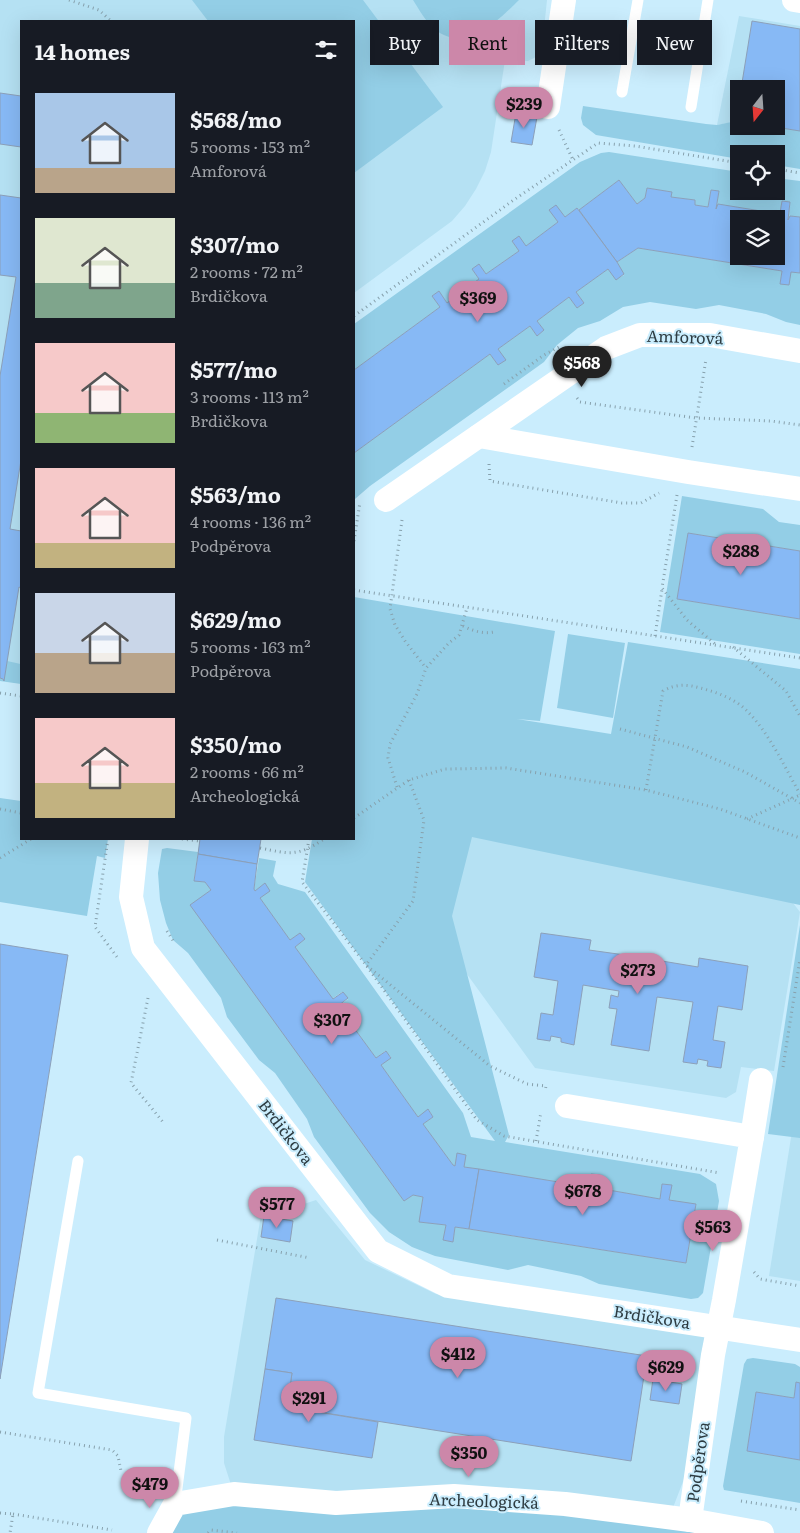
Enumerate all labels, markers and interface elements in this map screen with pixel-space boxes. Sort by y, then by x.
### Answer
chip: Buy [370,20,439,65]
chip: Rent [449,20,525,65]
chip: Filters [535,20,627,65]
chip: New [637,20,712,65]
text: 14 homes [35,35,130,66]
icon: filters [312,36,340,64]
north arrow [730,80,785,135]
map controls [730,80,785,265]
pin: $239 [494,86,554,129]
text: $239 [506,91,542,115]
text: $568/mo [190,103,282,134]
icon: home [75,113,135,173]
text: 5 rooms · 153 m² [190,134,310,158]
button: locate [730,145,785,200]
text: Amforová [190,158,267,182]
button: layers [730,210,785,265]
text: $307/mo [190,228,279,259]
icon: home [75,238,135,298]
text: 2 rooms · 72 m² [190,259,303,283]
pin: $369 [448,280,508,323]
text: Brdičkova [190,283,268,307]
text: $369 [460,285,496,309]
street label: Amforová [646,323,724,349]
pin: $568 [552,346,612,388]
text: $568 [564,350,601,374]
text: $577/mo [190,353,277,384]
icon: home [75,363,135,423]
text: 3 rooms · 113 m² [190,384,309,408]
text: Brdičkova [190,408,268,432]
text: $563/mo [190,478,281,509]
icon: home [75,488,135,548]
text: 4 rooms · 136 m² [190,509,311,533]
text: Podpěrova [190,533,271,557]
pin: $288 [711,534,771,576]
text: $288 [723,538,759,562]
text: $629/mo [190,603,281,634]
icon: home [75,613,135,673]
text: 5 rooms · 163 m² [190,634,311,658]
text: Podpěrova [190,658,271,682]
text: $350/mo [190,728,282,759]
icon: home [75,738,135,798]
text: 2 rooms · 66 m² [190,759,304,783]
text: Archeologická [190,783,300,807]
pin: $273 [608,952,668,995]
text: $273 [620,957,656,981]
pin: $307 [302,1002,362,1045]
text: $307 [314,1007,350,1031]
street label: Brdičkova [253,1093,320,1170]
pin: $678 [553,1174,613,1216]
text: $678 [565,1178,601,1202]
pin: $577 [247,1186,307,1229]
text: $577 [259,1191,295,1215]
pin: $563 [683,1210,743,1252]
text: $563 [695,1214,731,1238]
street label: Brdičkova [612,1298,693,1334]
pin: $412 [428,1336,488,1379]
text: $412 [441,1341,475,1365]
pin: $629 [636,1350,696,1392]
text: $629 [648,1354,684,1378]
pin: $291 [279,1380,339,1423]
text: $291 [292,1385,326,1409]
street label: Podpěrova [679,1420,715,1504]
pin: $350 [439,1436,499,1478]
text: $350 [451,1440,487,1464]
pin: $479 [120,1466,180,1509]
text: $479 [132,1471,168,1495]
street label: Archeologická [429,1486,540,1514]

